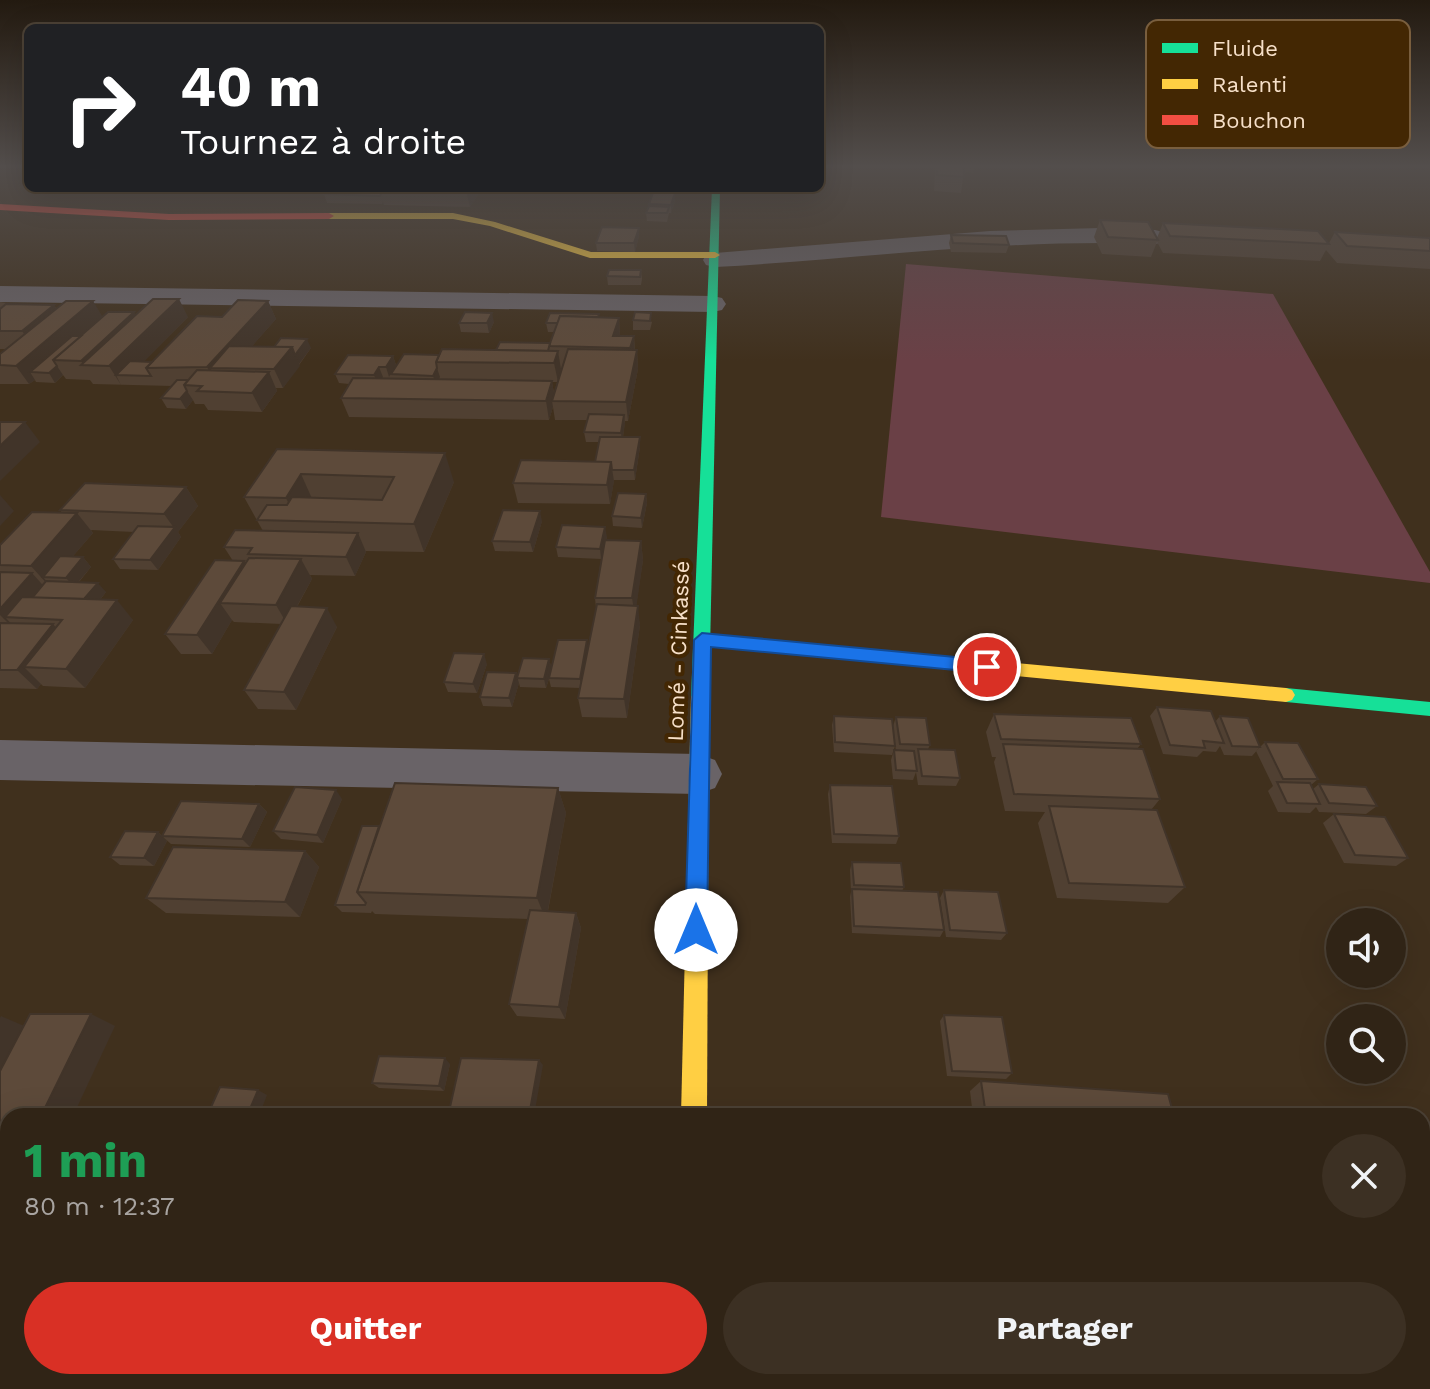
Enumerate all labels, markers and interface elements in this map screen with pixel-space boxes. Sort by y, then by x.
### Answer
legend [1146,20,1410,148]
text: Fluide [1212,36,1278,61]
text: 40 m [180,54,321,120]
icon: right [48,56,152,160]
text: Ralenti [1212,72,1287,97]
text: Bouchon [1212,108,1306,133]
text: Tournez à droite [180,121,466,163]
street label: Lomé - Cinkassé [663,560,694,742]
pin [953,633,1021,701]
icon: arrive [965,645,1009,689]
position arrow [654,888,738,972]
map controls [1326,908,1406,1084]
button: sound [1326,908,1406,988]
button: search [1326,1004,1406,1084]
text: 1 min [24,1132,147,1189]
button: close [1322,1134,1406,1218]
text: 80 m · 12:37 [24,1191,175,1221]
button: Quitter [24,1282,707,1374]
button: Partager [723,1282,1406,1374]

